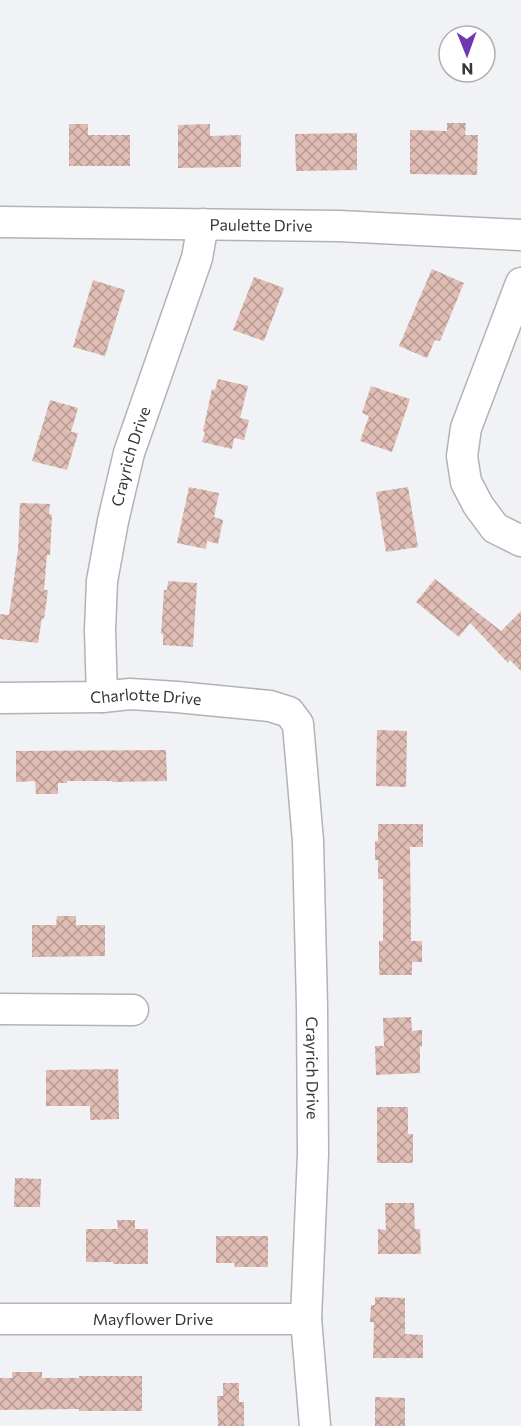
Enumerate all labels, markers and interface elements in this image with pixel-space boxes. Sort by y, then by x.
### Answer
north arrow [437,24,497,84]
text: N [461,60,473,79]
street label: Paulette Drive [209,214,313,235]
street label: Crayrich Drive [107,404,154,508]
street label: Charlotte Drive [90,684,202,708]
street label: Crayrich Drive [303,1016,323,1120]
street label: Mayflower Drive [93,1309,213,1328]

